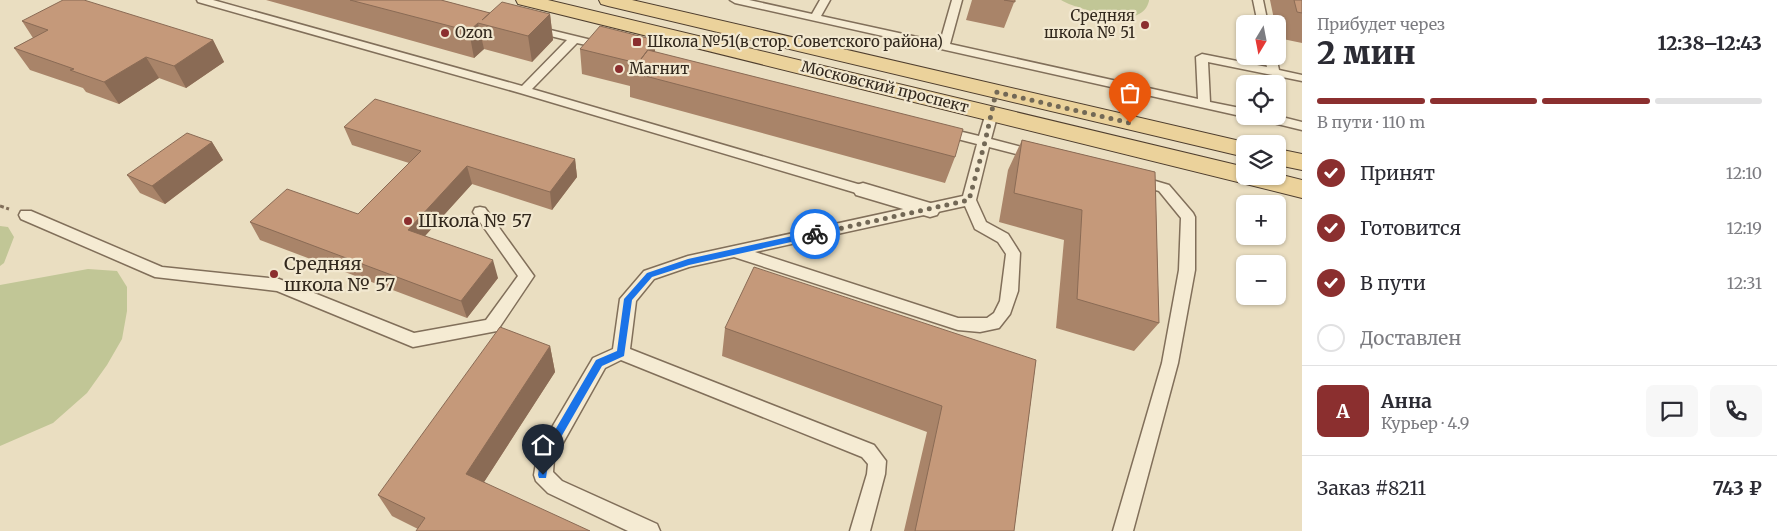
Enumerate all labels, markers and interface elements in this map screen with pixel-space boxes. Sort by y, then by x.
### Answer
place label: Средняя школа № 51 [1044,6,1135,42]
text: Прибудет через [1317,14,1445,34]
north arrow [1236,15,1286,65]
map controls [1236,15,1286,305]
marker: Средняя школа № 51 [1139,19,1151,31]
place label: Ozon [455,23,493,42]
marker: Ozon [439,27,451,39]
text: 12:38–12:43 [1657,31,1762,55]
place label: Школа №51(в стор. Советского района) [647,32,943,51]
text: 2 мин [1317,33,1416,73]
marker: Школа №51(в стор. Советского района) [631,36,643,48]
street label: Московский проспект [799,56,971,117]
place label: Магнит [629,59,689,78]
marker: Магнит [613,63,625,75]
pin [1109,72,1151,123]
button: locate [1236,75,1286,125]
icon: bag [1116,79,1144,107]
text: В пути · 110 m [1317,112,1425,132]
button: layers [1236,135,1286,185]
icon: check [1317,159,1345,187]
text: Принят [1360,161,1435,185]
text: 12:10 [1726,163,1762,183]
button: + [1236,195,1286,245]
place label: Школа № 57 [418,209,532,232]
courier [790,209,840,259]
icon: check [1317,214,1345,242]
marker: Школа № 57 [402,215,414,227]
text: Готовится [1360,216,1461,240]
text: 12:19 [1726,218,1762,238]
icon: bike [801,220,829,248]
place label: Средняя школа № 57 [284,252,395,296]
button: − [1236,255,1286,305]
marker: Средняя школа № 57 [268,268,280,280]
icon: check [1317,269,1345,297]
text: В пути [1360,271,1426,295]
text: 12:31 [1727,273,1762,293]
text: Доставлен [1360,326,1461,350]
button: chat [1646,385,1698,437]
button: phone [1710,385,1762,437]
text: Анна [1381,389,1432,413]
text: А [1336,399,1350,423]
text: Курьер · 4.9 [1381,413,1469,433]
pin [522,424,564,475]
icon: home [529,431,557,459]
text: Заказ #8211 [1317,476,1426,500]
text: 743 ₽ [1712,476,1762,500]

